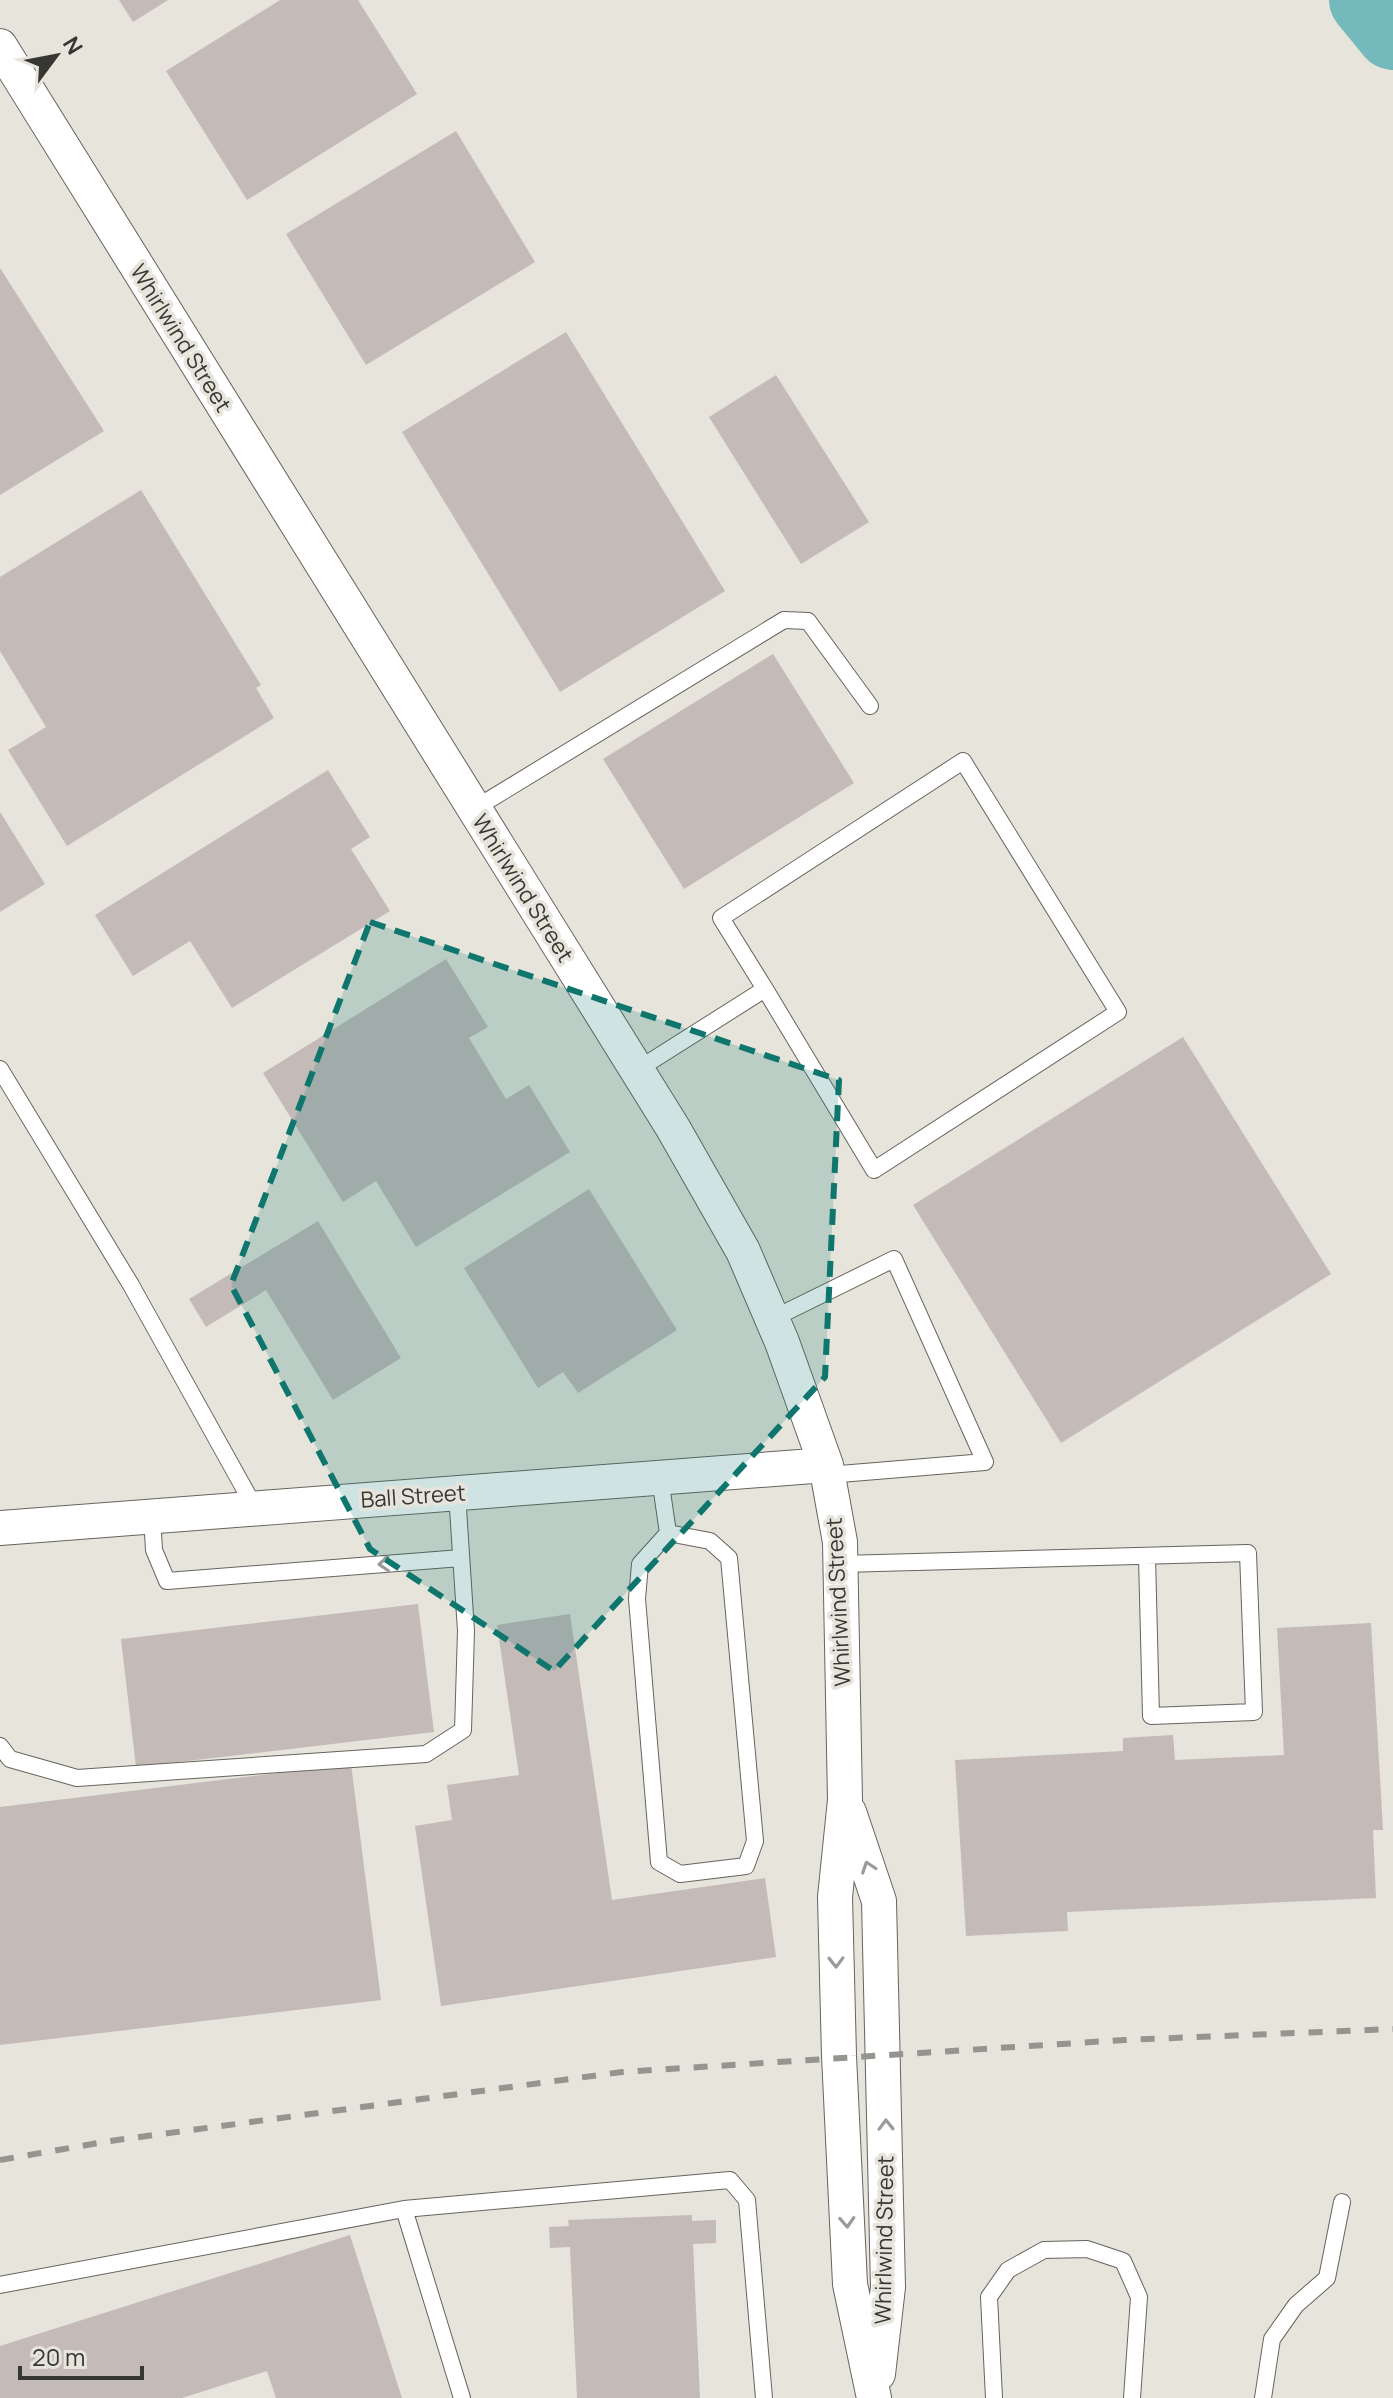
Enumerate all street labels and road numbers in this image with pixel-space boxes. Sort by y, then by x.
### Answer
street label: Whirlwind Street [124,258,239,418]
street label: Whirlwind Street [466,808,581,968]
street label: Ball Street [360,1477,467,1515]
street label: Whirlwind Street [819,1517,857,1687]
street label: Whirlwind Street [868,2155,900,2325]

